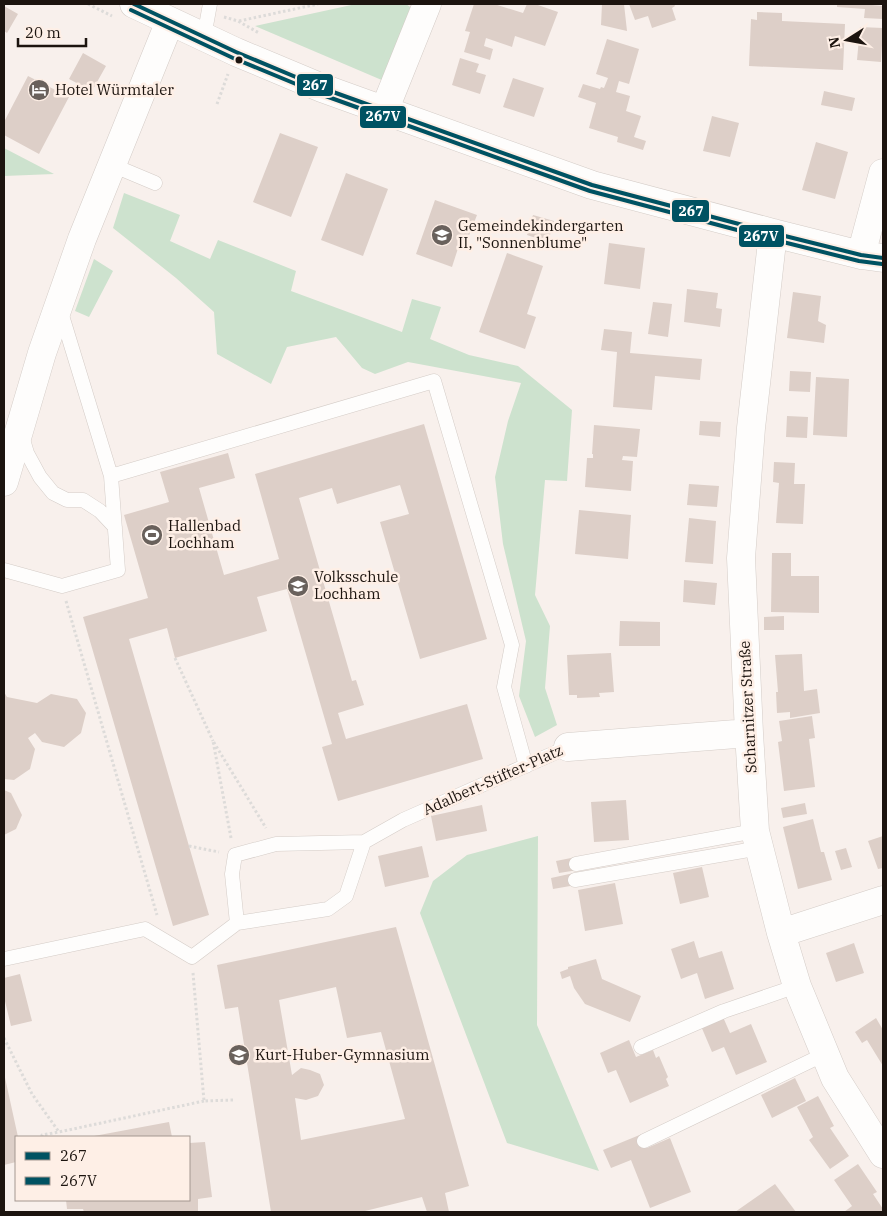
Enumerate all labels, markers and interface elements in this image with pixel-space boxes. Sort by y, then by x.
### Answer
scale bar [18,15,85,47]
north arrow [822,15,872,65]
text: 20 m [25,23,61,42]
text: N [824,35,844,50]
unlabelled marker [234,55,244,65]
line badge: 267 [296,73,334,97]
text: 267 [302,76,328,94]
hotel icon: Hotel Würmtaler [27,78,51,102]
place label: Hotel Würmtaler [55,80,174,99]
line badge: 267V [359,105,407,129]
text: 267V [366,107,401,125]
line badge: 267 [671,199,710,223]
text: 267 [678,202,704,220]
place label: Gemeindekindergarten II, "Sonnenblume" [458,216,624,252]
school or university icon: Gemeindekindergarten II, "Sonnenblume" [430,223,454,247]
line badge: 267V [738,224,785,248]
text: 267V [744,227,779,245]
place label: Hallenbad Lochham [168,516,241,552]
sports icon: Hallenbad Lochham [140,523,164,547]
place label: Volksschule Lochham [314,567,398,603]
school or university icon: Volksschule Lochham [286,574,310,598]
street label: Scharnitzer Straße [735,640,760,774]
street label: Adalbert-Stifter-Platz [420,740,566,819]
school or university icon: Kurt-Huber-Gymnasium [227,1043,251,1067]
place label: Kurt-Huber-Gymnasium [255,1045,430,1064]
legend [15,1136,190,1201]
text: 267 [60,1146,87,1165]
text: 267V [60,1171,97,1190]

